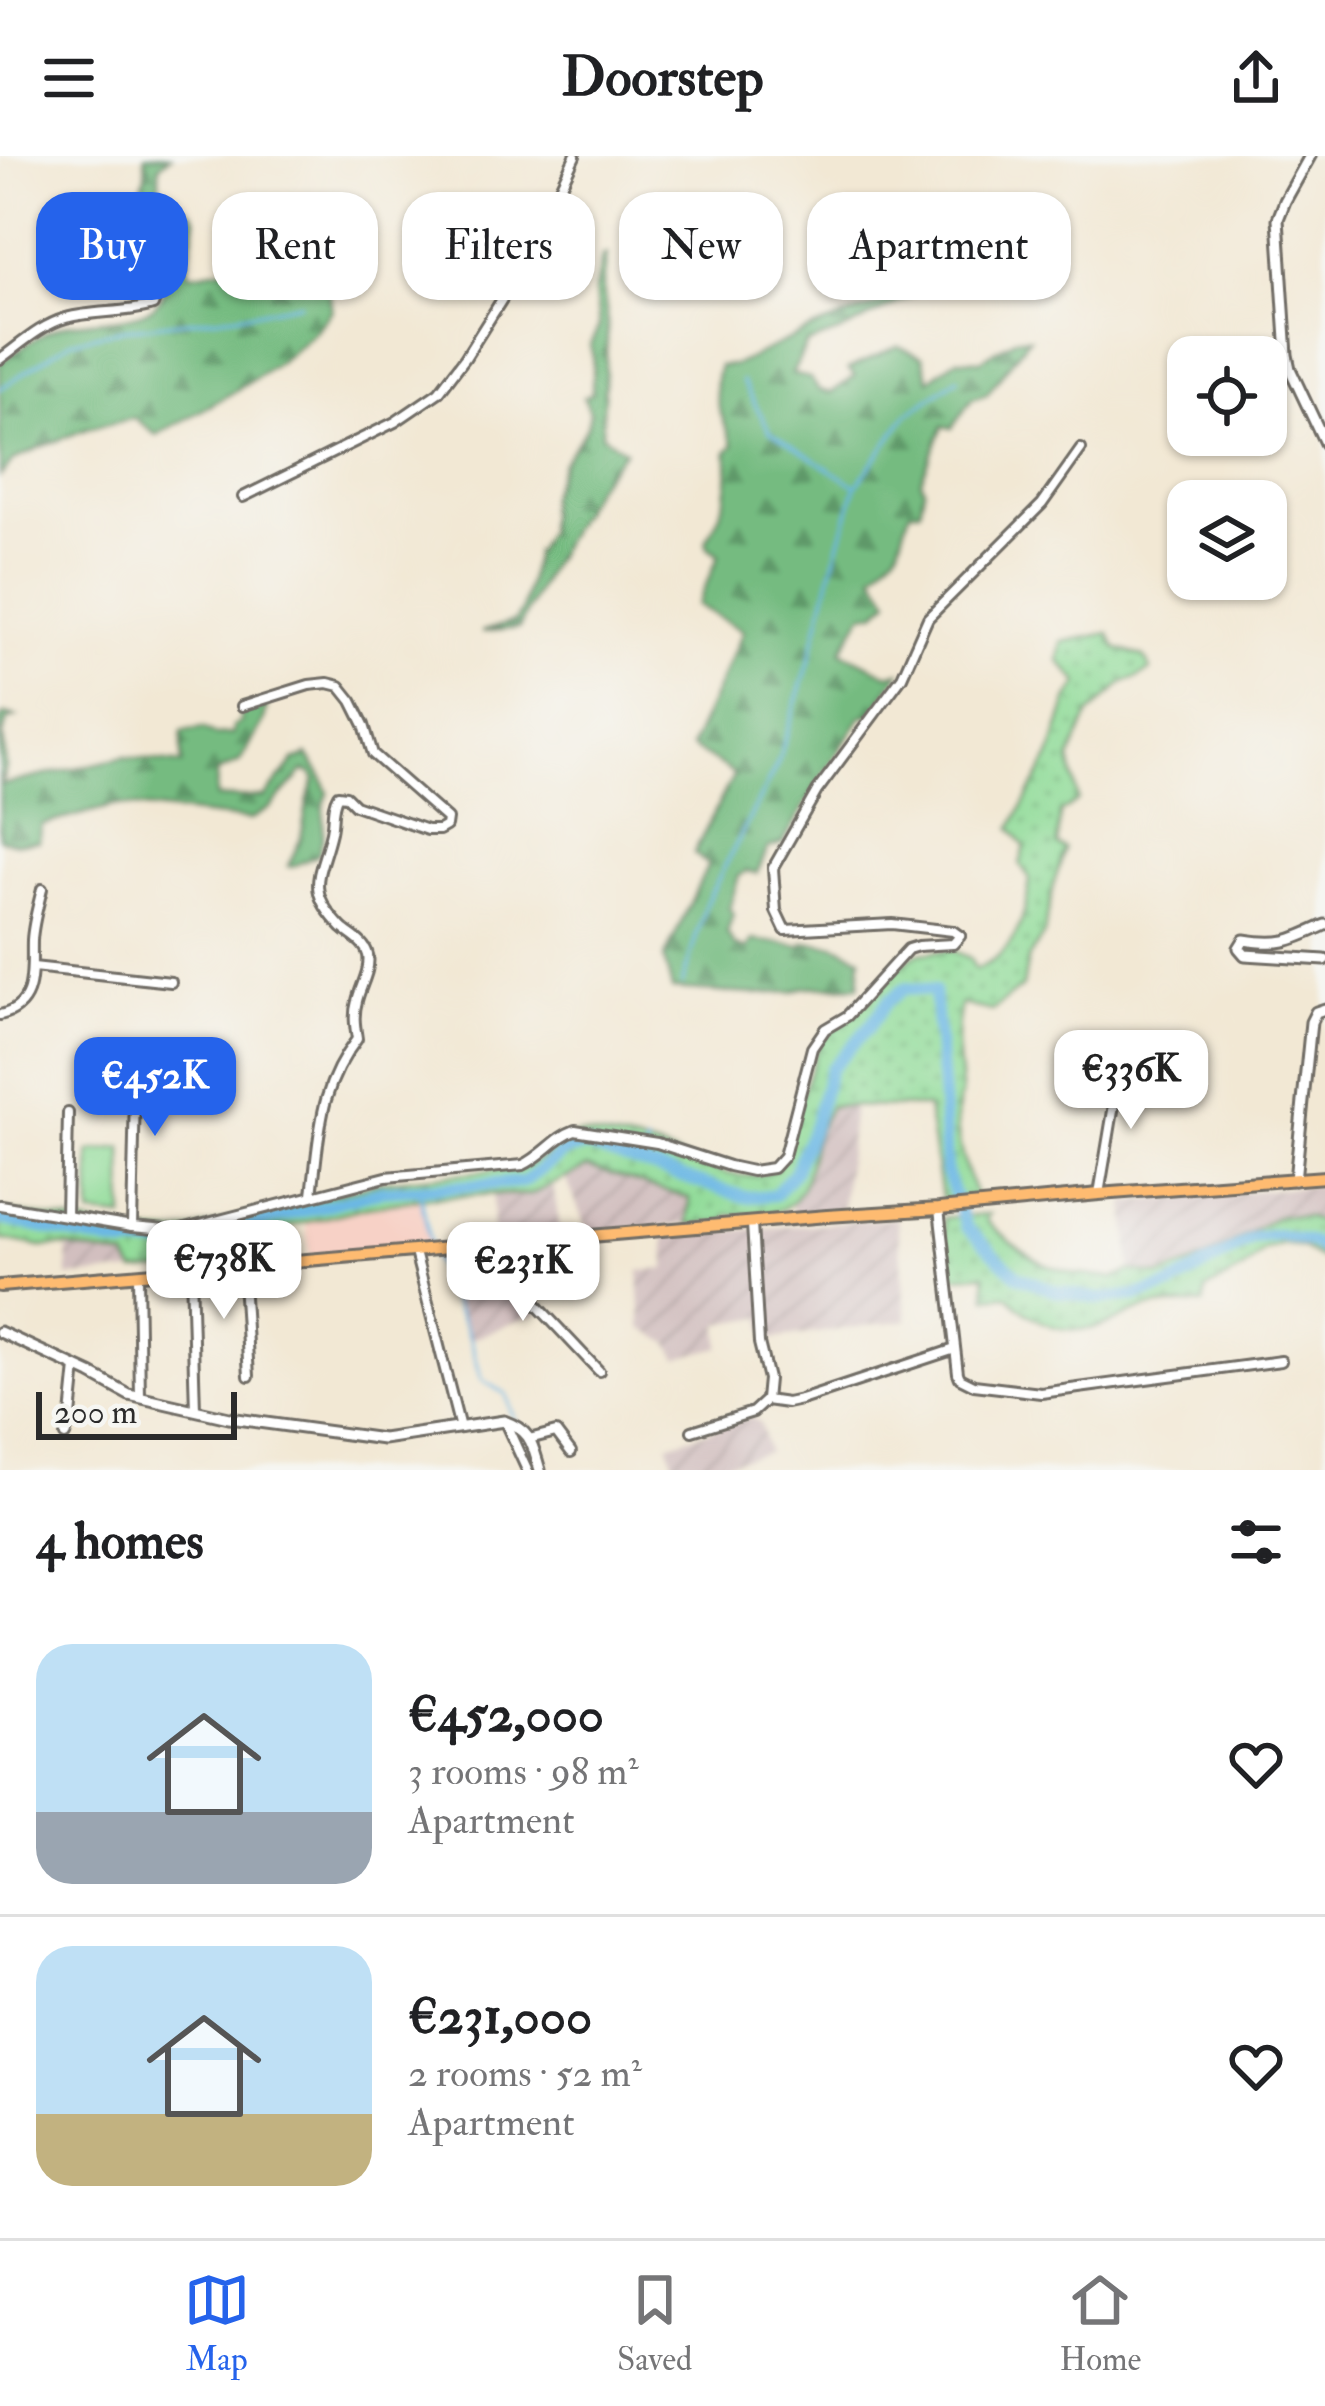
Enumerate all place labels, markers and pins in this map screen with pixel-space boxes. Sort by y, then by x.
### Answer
pin: €336K [1047,1030,1215,1132]
pin: €452K [71,1037,239,1139]
pin: €738K [140,1220,308,1322]
pin: €231K [439,1222,607,1324]

